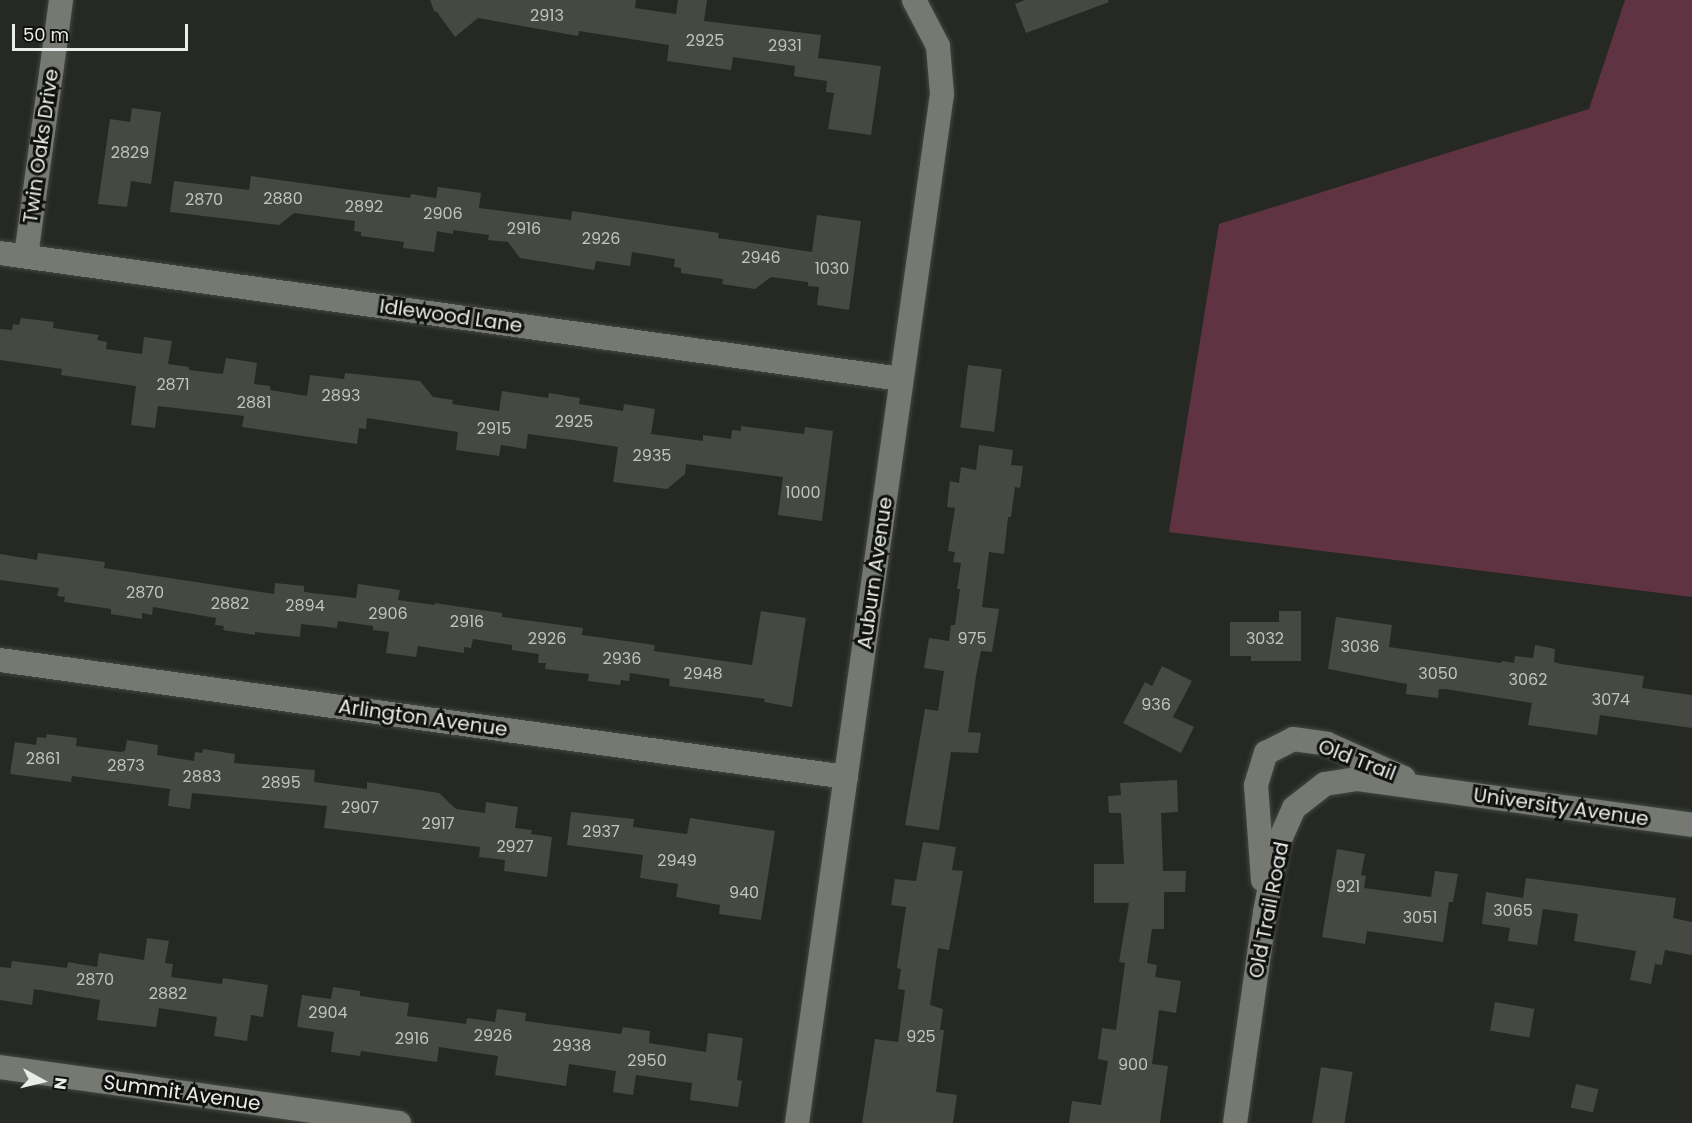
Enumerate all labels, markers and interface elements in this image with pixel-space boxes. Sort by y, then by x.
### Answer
house number: 2913 [530,6,564,26]
scale bar [15,12,190,50]
text: 50 m [23,22,69,47]
house number: 2925 [686,31,724,51]
house number: 2931 [768,36,802,56]
street label: Twin Oaks Drive [18,67,64,225]
house number: 2829 [111,143,149,163]
house number: 2880 [263,189,303,209]
house number: 2870 [185,190,223,210]
house number: 2892 [345,197,383,217]
house number: 2906 [423,204,463,224]
house number: 2916 [507,219,541,239]
house number: 2926 [582,229,620,249]
house number: 2946 [741,248,781,268]
house number: 1030 [815,259,849,279]
street label: Idlewood Lane [378,294,524,338]
house number: 2871 [156,375,190,395]
house number: 2893 [322,386,360,406]
house number: 2881 [237,393,271,413]
house number: 2925 [555,412,593,432]
house number: 2915 [477,419,511,439]
house number: 2935 [633,446,671,466]
house number: 1000 [785,483,821,503]
street label: Auburn Avenue [852,495,898,651]
house number: 2870 [126,583,164,603]
house number: 2882 [211,594,249,614]
house number: 2894 [285,596,325,616]
house number: 2906 [368,604,408,624]
house number: 2916 [450,612,484,632]
house number: 2926 [528,629,566,649]
house number: 975 [958,629,986,649]
house number: 3032 [1246,629,1284,649]
house number: 3036 [1340,637,1380,657]
house number: 2936 [603,649,641,669]
house number: 2948 [683,664,723,684]
house number: 3050 [1418,664,1458,684]
house number: 3062 [1509,670,1547,690]
house number: 3074 [1592,690,1630,710]
street label: Arlington Avenue [337,694,509,742]
house number: 936 [1141,695,1171,715]
street label: Old Trail [1315,734,1399,786]
house number: 2861 [26,749,60,769]
house number: 2873 [107,756,145,776]
house number: 2883 [183,767,221,787]
house number: 2895 [261,773,301,793]
street label: University Avenue [1472,783,1650,831]
house number: 2907 [341,798,379,818]
house number: 2917 [421,814,455,834]
house number: 2937 [582,822,620,842]
house number: 2927 [496,837,534,857]
street label: Old Trail Road [1244,840,1294,980]
house number: 2949 [657,851,697,871]
house number: 921 [1336,877,1360,897]
house number: 940 [729,883,759,903]
house number: 3065 [1493,901,1533,921]
house number: 3051 [1403,908,1437,928]
house number: 2870 [76,970,114,990]
house number: 2882 [149,984,187,1004]
house number: 2904 [308,1003,348,1023]
house number: 2926 [474,1026,512,1046]
house number: 925 [906,1027,936,1047]
house number: 2916 [395,1029,429,1049]
house number: 2938 [553,1036,591,1056]
north arrow [12,1051,72,1111]
house number: 2950 [627,1051,667,1071]
house number: 900 [1118,1055,1148,1075]
street label: Summit Avenue [102,1070,262,1116]
text: N [48,1076,73,1091]

